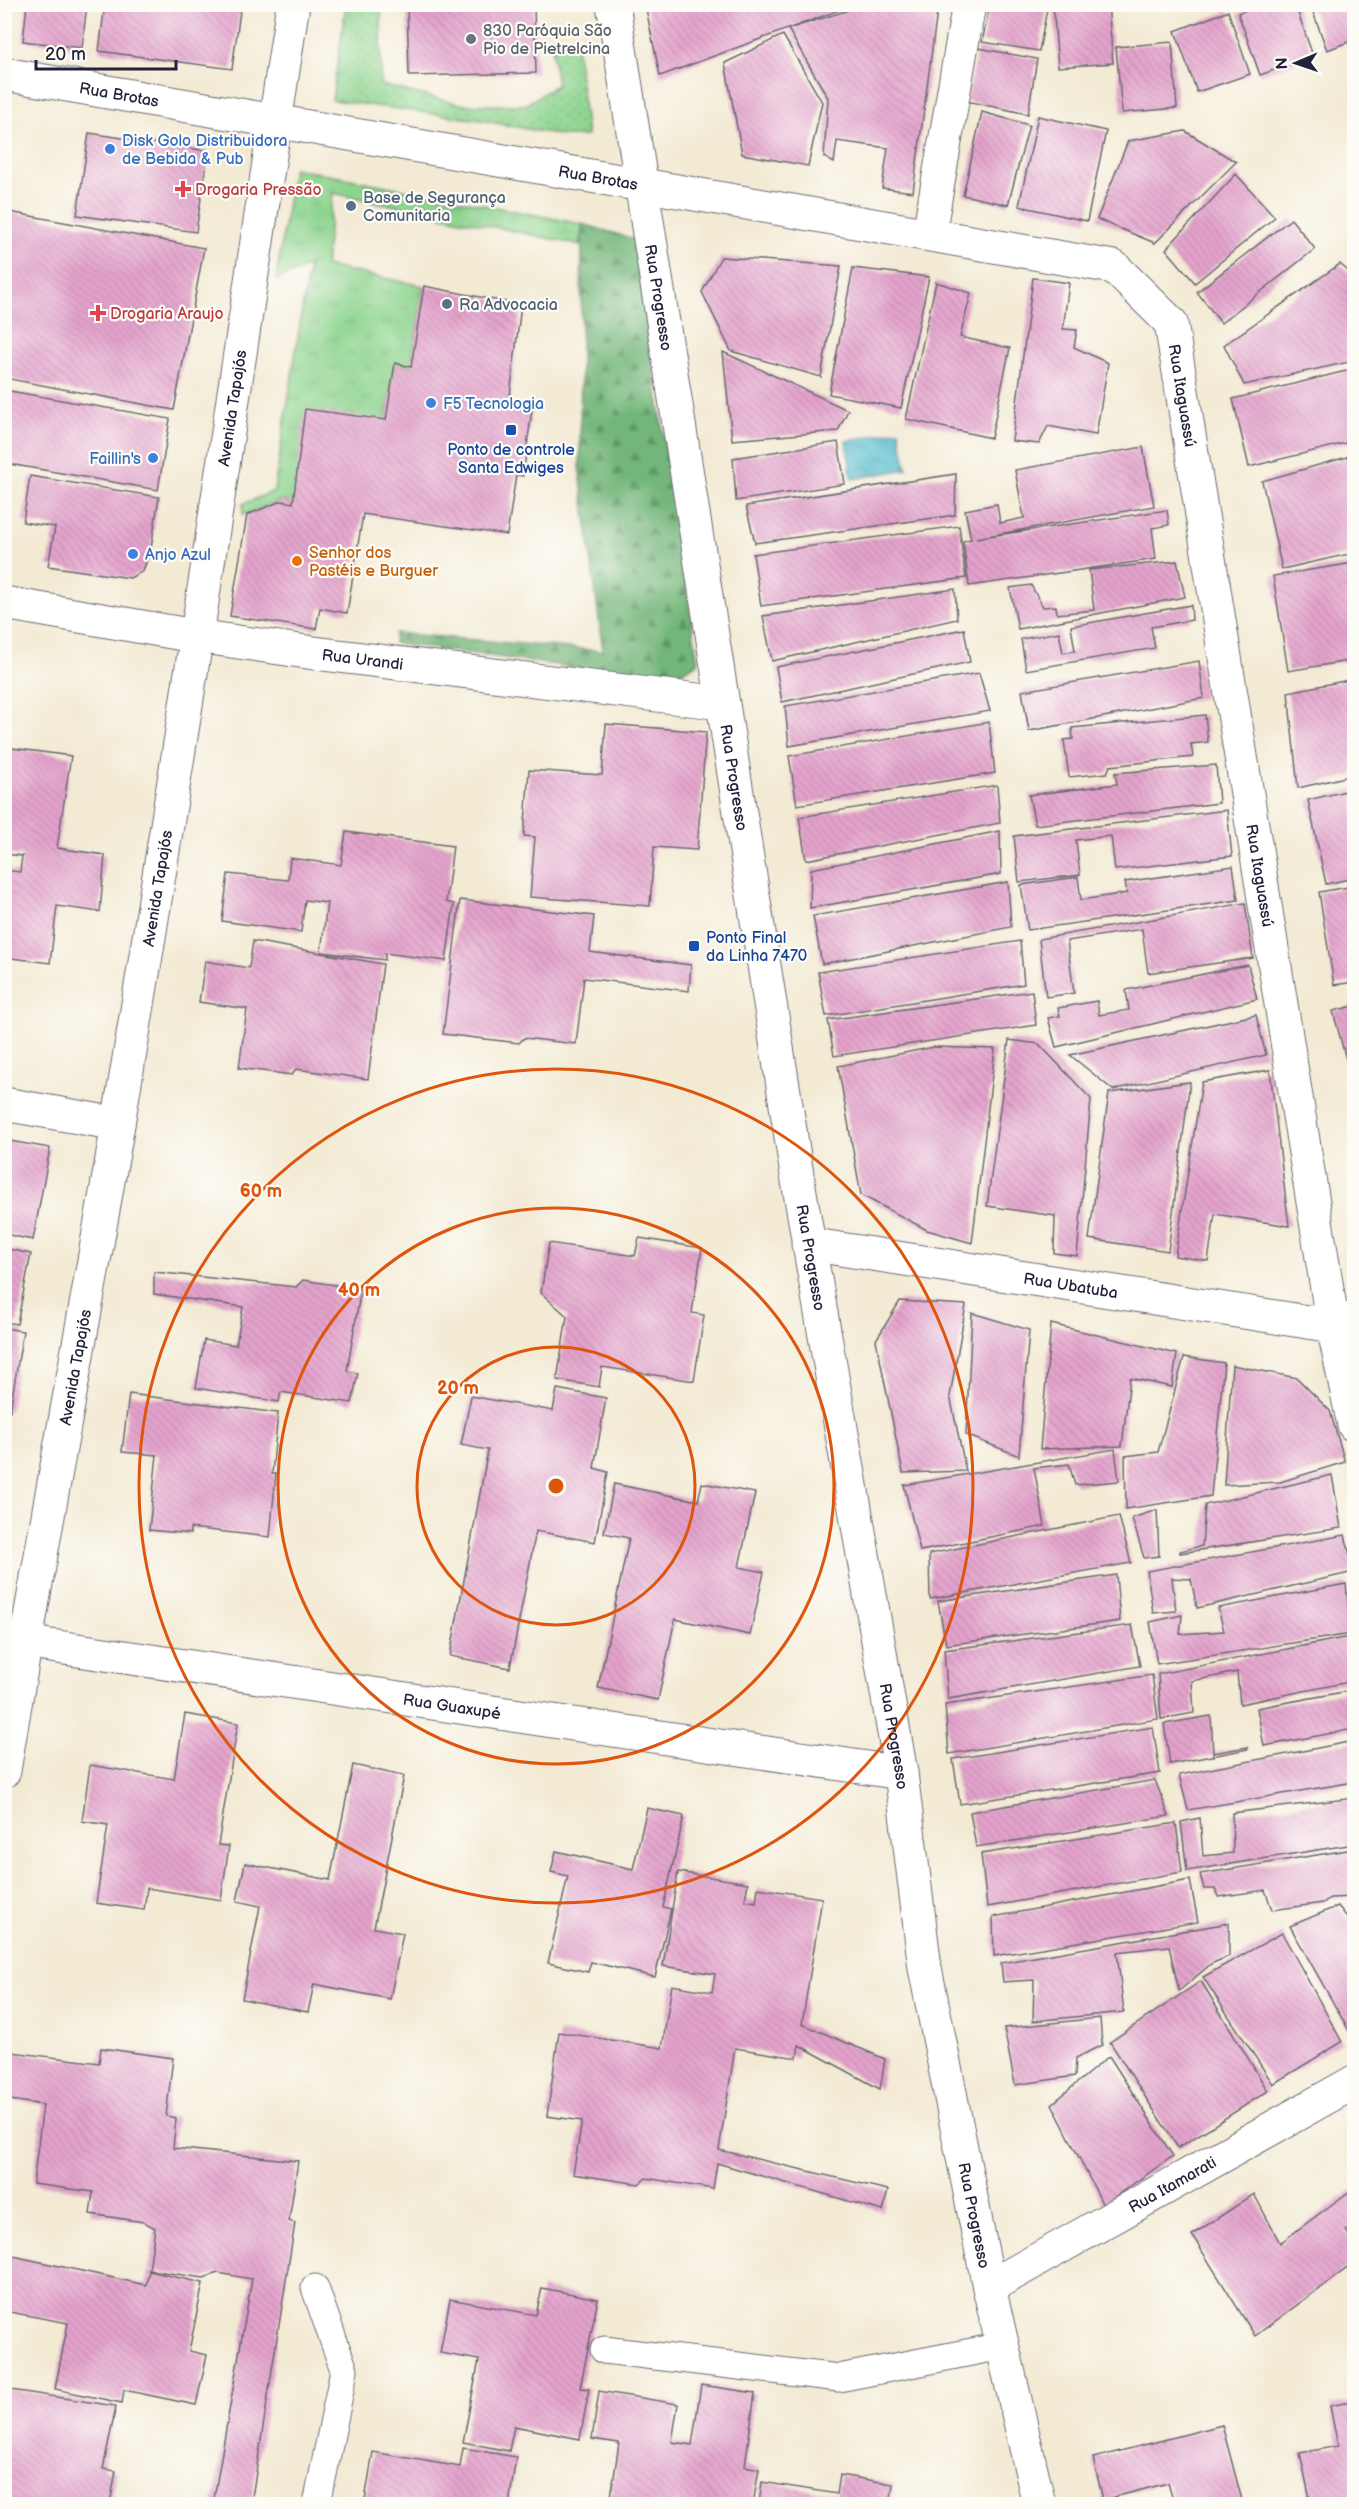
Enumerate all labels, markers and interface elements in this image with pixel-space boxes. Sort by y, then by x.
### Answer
place label: 830 Paróquia São Pio de Pietrelcina [483,22,612,59]
marker: 830 Paróquia São Pio de Pietrelcina [464,32,478,46]
scale bar [36,33,176,71]
north arrow [1266,33,1326,93]
text: 20 m [45,44,86,65]
text: N [1273,57,1292,70]
street label: Rua Brotas [78,79,160,112]
place label: Disk Golo Distribuidora de Bebida & Pub [122,132,287,169]
marker: Disk Golo Distribuidora de Bebida & Pub [103,142,117,156]
street label: Rua Brotas [557,163,639,195]
place label: Drogaria Pressão [195,181,322,200]
marker: Drogaria Pressão [176,182,190,196]
place label: Base de Segurança Comunitaria [363,189,506,226]
marker: Base de Segurança Comunitaria [344,199,358,213]
street label: Rua Progresso [640,243,675,352]
place label: Ra Advocacia [459,296,558,315]
marker: Ra Advocacia [440,297,454,311]
place label: Drogaria Araujo [110,305,224,324]
marker: Drogaria Araujo [91,306,105,320]
street label: Rua Itaguassú [1164,343,1199,449]
street label: Avenida Tapajós [215,349,251,468]
place label: F5 Tecnologia [443,395,544,414]
marker: F5 Tecnologia [424,396,438,410]
marker: Ponto de controle Santa Edwiges [504,423,518,437]
place label: Ponto de controle Santa Edwiges [447,441,575,478]
place label: Faillin's [89,450,141,469]
marker: Faillin's [146,451,160,465]
place label: Senhor dos Pastéis e Burguer [309,544,438,581]
place label: Anjo Azul [145,546,211,565]
marker: Anjo Azul [126,547,140,561]
marker: Senhor dos Pastéis e Burguer [290,554,304,568]
street label: Rua Urandi [321,646,404,675]
street label: Rua Progresso [715,723,751,832]
street label: Rua Itaguassú [1241,823,1276,928]
street label: Avenida Tapajós [140,829,177,948]
place label: Ponto Final da Linha 7470 [706,929,807,966]
marker: Ponto Final da Linha 7470 [687,939,701,953]
text: 60 m [240,1181,282,1202]
street label: Rua Progresso [791,1203,828,1312]
street label: Rua Ubatuba [1022,1270,1119,1303]
text: 40 m [338,1280,380,1301]
street label: Avenida Tapajós [56,1308,96,1427]
text: 20 m [437,1378,479,1399]
centre of rings [546,1476,566,1496]
street label: Rua Progresso [875,1682,911,1791]
street label: Rua Guaxupé [402,1691,502,1724]
street label: Rua Itamarati [1126,2153,1220,2218]
street label: Rua Progresso [953,2161,993,2270]

